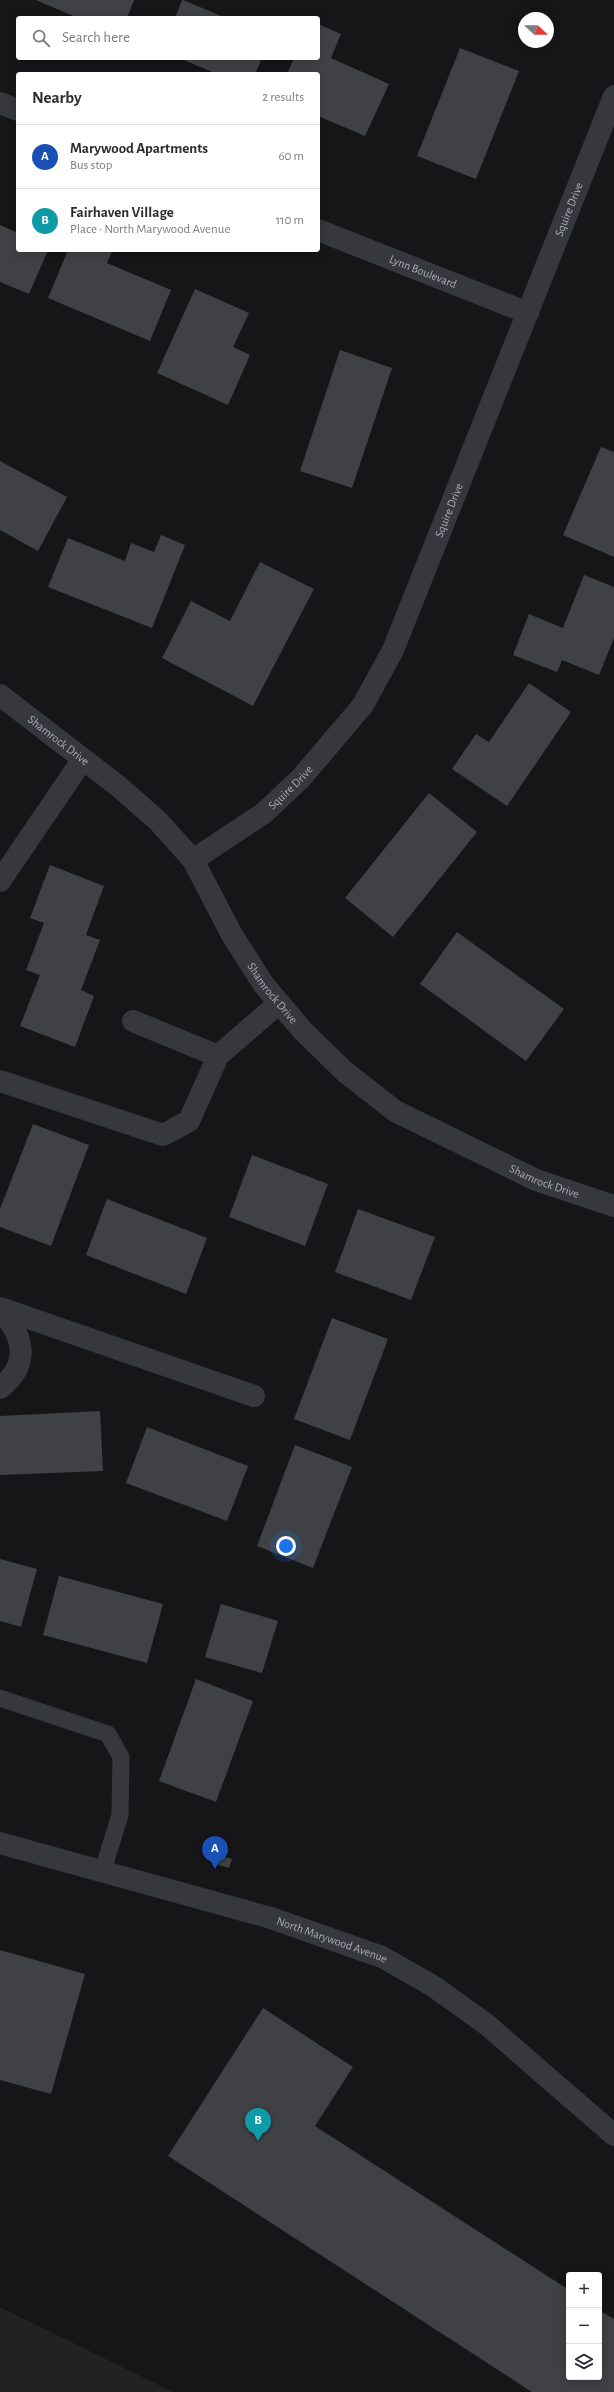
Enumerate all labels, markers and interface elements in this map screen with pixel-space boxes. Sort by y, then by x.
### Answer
north arrow [518,12,554,48]
search box [16,16,320,60]
icon: search [30,27,52,49]
text: Search here [62,30,130,45]
text: Nearby [32,89,82,106]
text: 2 results [262,91,304,104]
text: Marywood Apartments [70,141,208,156]
text: A [41,150,49,163]
text: 60 m [278,150,304,163]
text: Bus stop [70,159,112,172]
street label: Squire Drive [553,181,585,238]
text: Fairhaven Village [70,205,174,220]
text: B [41,214,49,227]
text: 110 m [276,214,304,227]
text: Place · North Marywood Avenue [70,223,230,236]
street label: Lynn Boulevard [388,253,458,290]
street label: Squire Drive [433,482,465,539]
street label: Shamrock Drive [26,713,91,767]
street label: Squire Drive [266,763,315,812]
street label: Shamrock Drive [245,960,300,1026]
street label: Shamrock Drive [508,1162,581,1200]
your location [276,1536,296,1556]
pin: A [202,1836,228,1869]
street label: North Marywood Avenue [275,1914,390,1965]
pin: B [245,2108,271,2141]
map controls [566,2272,602,2380]
button: + [566,2272,602,2308]
button: − [566,2308,602,2344]
button: layers [566,2344,602,2380]

